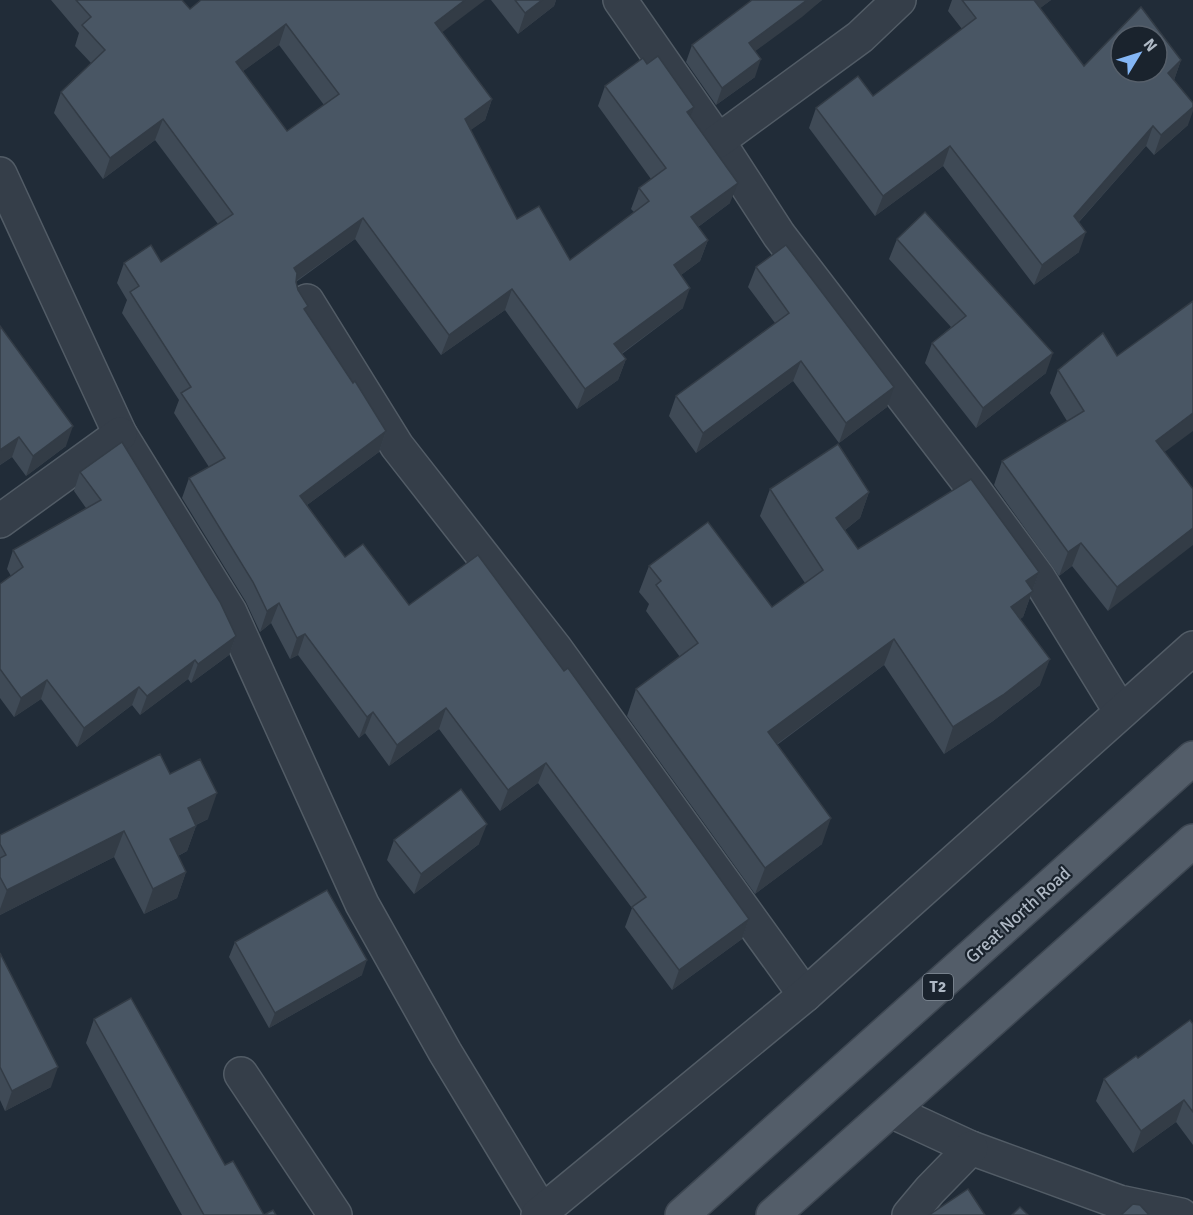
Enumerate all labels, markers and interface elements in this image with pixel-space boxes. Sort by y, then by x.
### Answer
north arrow [1109,24,1169,84]
text: N [1139,35,1161,56]
street label: Great North Road [961,862,1075,968]
road number: T2 [923,974,953,1000]

